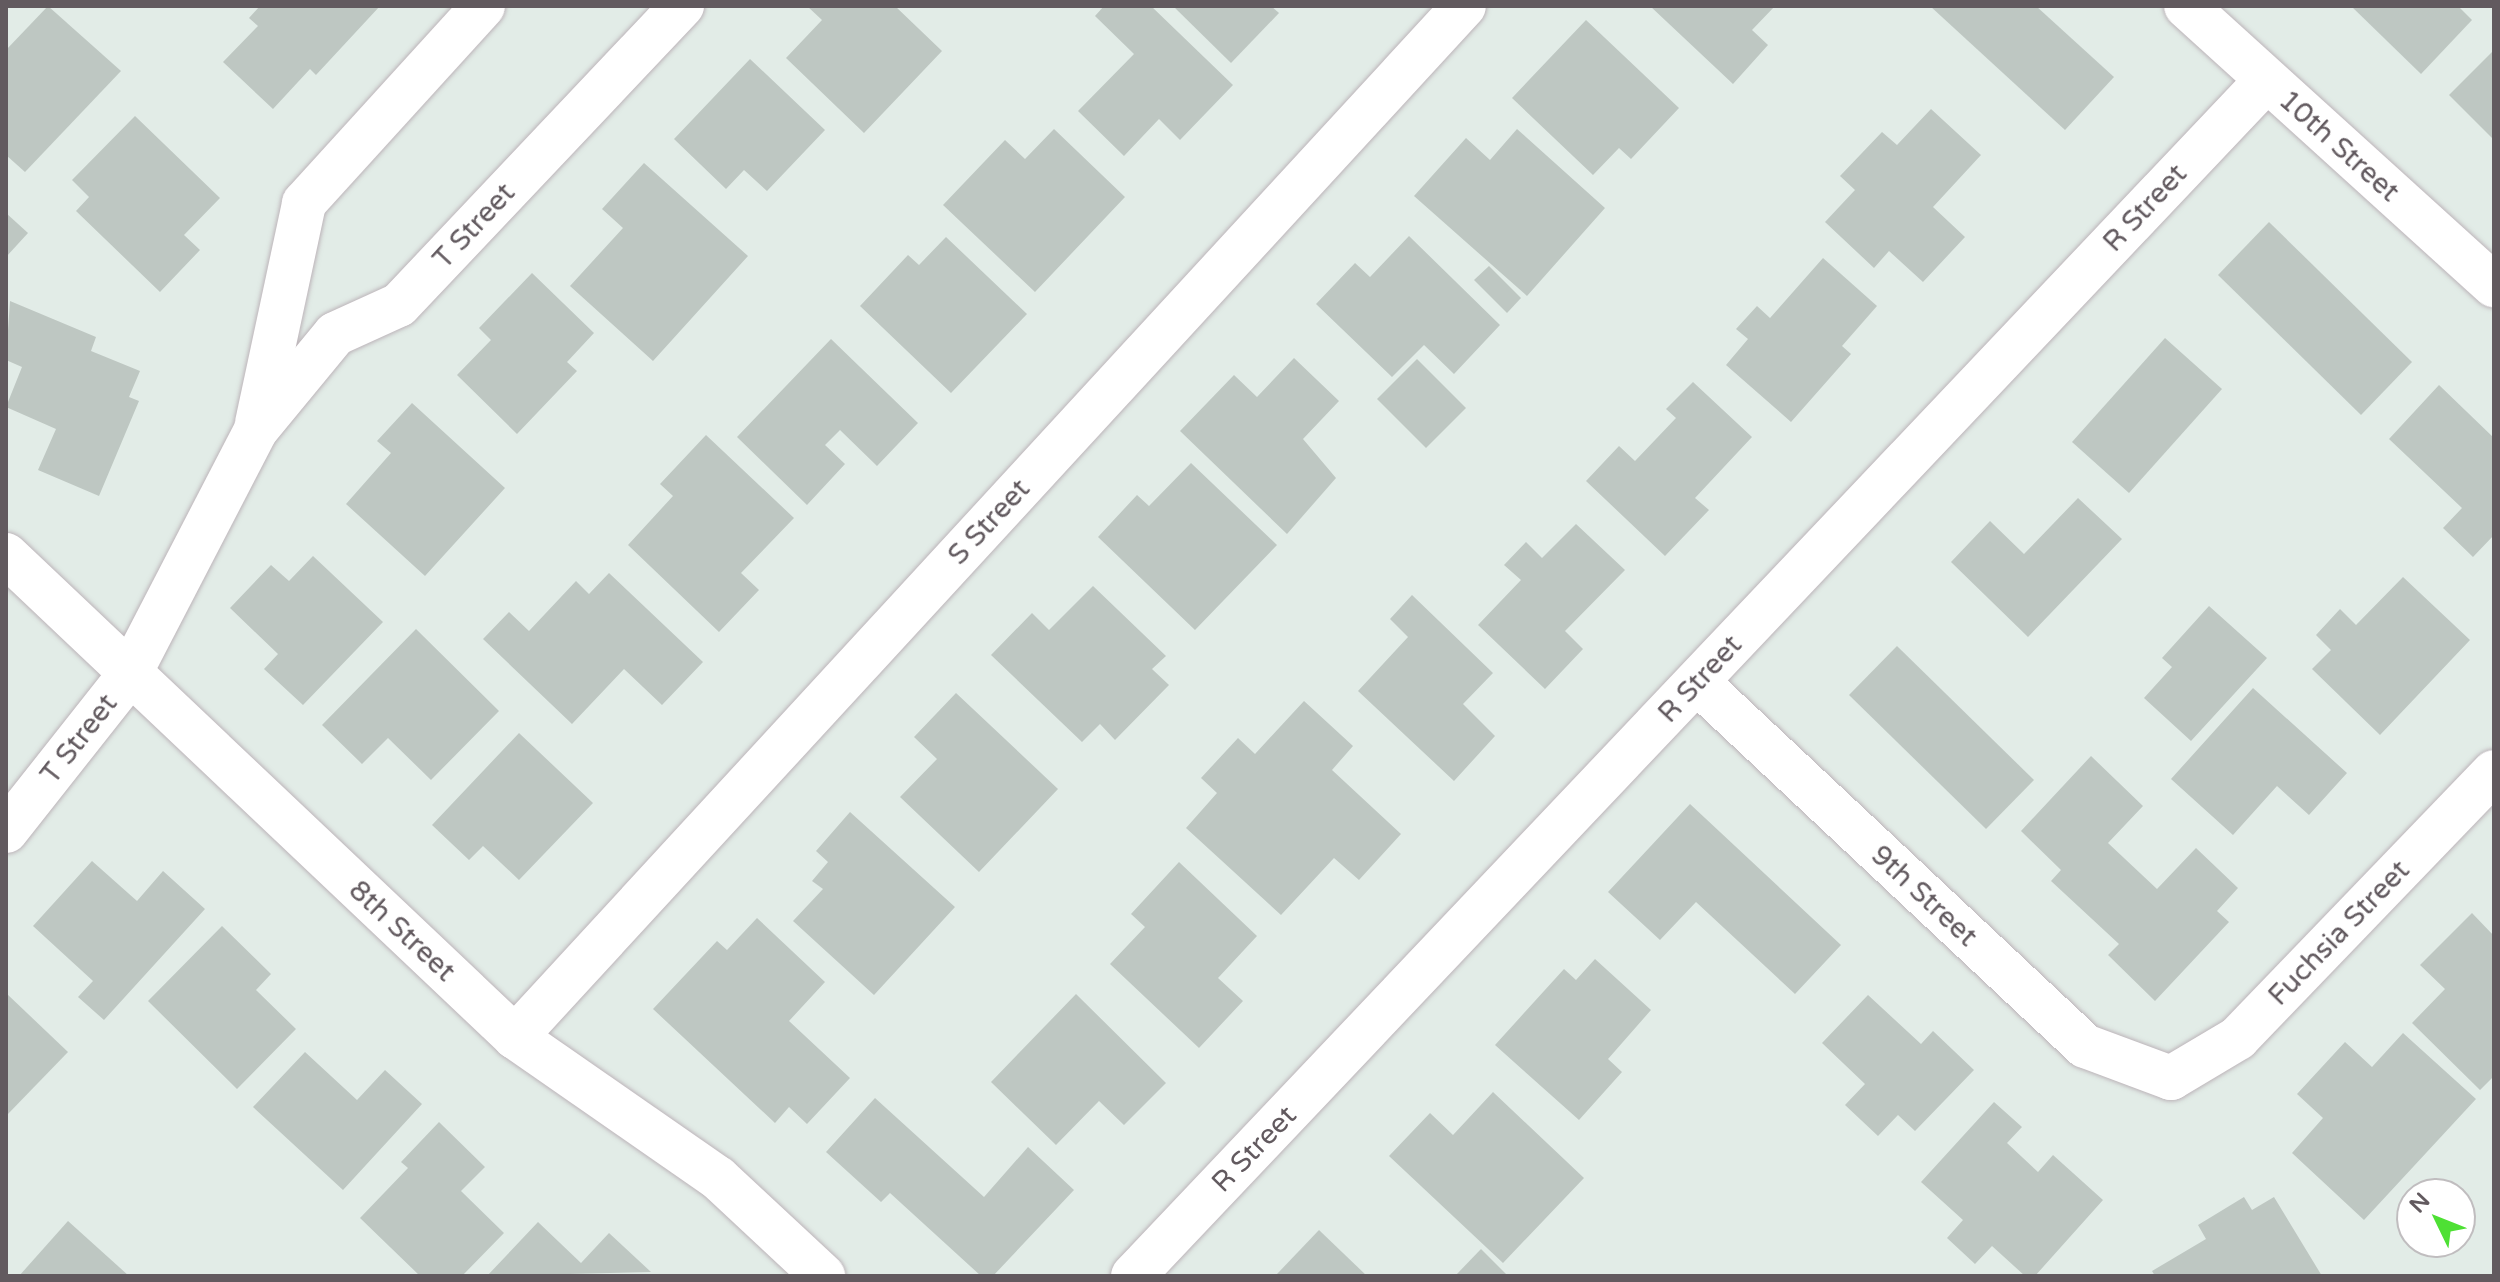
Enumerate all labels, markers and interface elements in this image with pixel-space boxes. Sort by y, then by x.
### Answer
street label: 10th Street [2272,83,2406,209]
street label: R Street [2096,157,2194,259]
street label: T Street [426,176,522,276]
street label: S Street [941,472,1037,572]
street label: R Street [1651,628,1749,730]
street label: T Street [34,688,124,790]
street label: 9th Street [1864,838,1984,954]
street label: Fuchsia Street [2261,854,2417,1012]
street label: 8th Street [342,873,462,989]
street label: R Street [1205,1099,1303,1199]
north arrow [2396,1178,2476,1258]
text: N [2404,1188,2435,1218]

